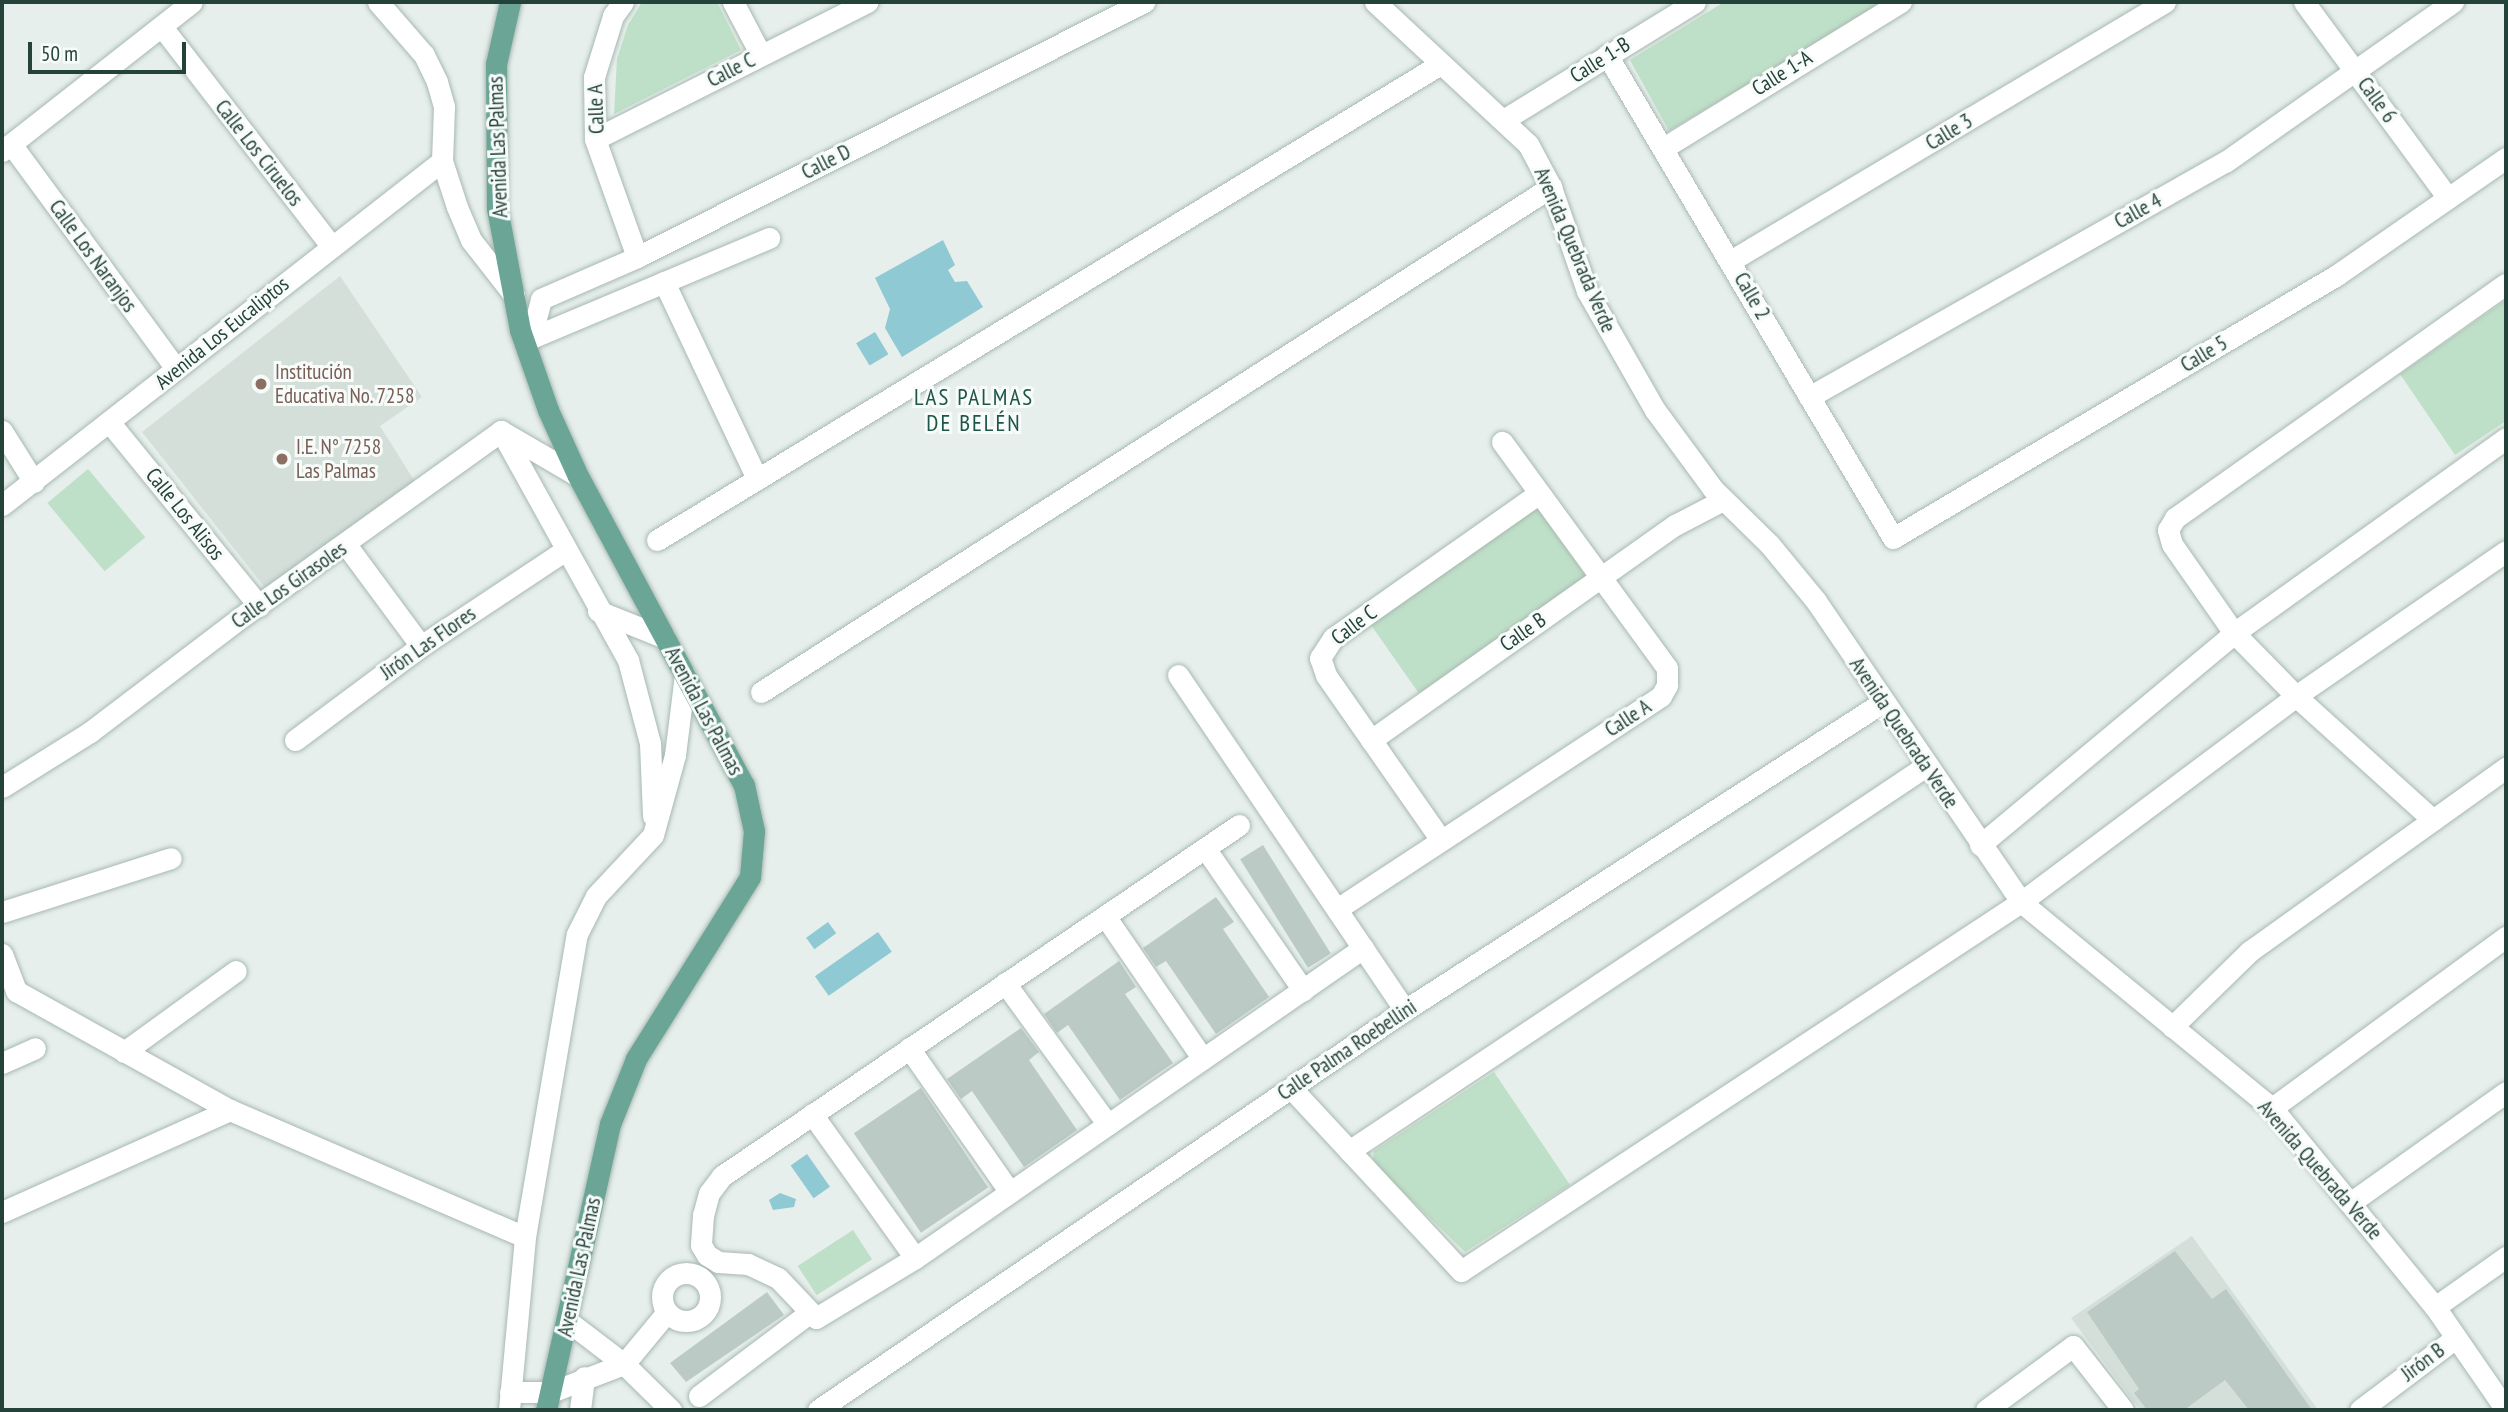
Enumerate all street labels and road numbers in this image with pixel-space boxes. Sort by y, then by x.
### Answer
street label: Calle 1-B [1565,32,1635,88]
street label: Calle 1-A [1747,45,1817,101]
street label: Calle C [703,47,759,93]
street label: Calle 6 [2352,72,2402,128]
street label: Avenida Las Palmas [483,76,513,218]
street label: Calle A [583,83,609,135]
street label: Calle Los Ciruelos [210,95,308,211]
street label: Calle 3 [1921,108,1977,156]
street label: Calle D [797,139,855,185]
street label: Avenida Quebrada Verde [1529,164,1621,336]
street label: Calle 4 [2110,188,2166,234]
street label: Calle Los Naranjos [44,195,142,317]
street label: Calle 2 [1729,268,1775,324]
street label: Avenida Los Eucaliptos [150,271,294,395]
street label: Calle 5 [2176,330,2232,378]
street label: Calle Los Alisos [140,463,230,565]
street label: Calle Los Girasoles [227,536,351,634]
street label: Calle C [1326,600,1382,650]
street label: Jirón Las Flores [375,601,481,685]
street label: Calle B [1495,607,1551,657]
street label: Avenida Las Palmas [660,643,748,779]
street label: Avenida Quebrada Verde [1844,652,1964,814]
street label: Calle A [1600,694,1656,742]
street label: Calle Palma Roebellini [1273,994,1421,1106]
street label: Avenida Quebrada Verde [2252,1095,2388,1245]
street label: Avenida Las Palmas [552,1195,606,1339]
street label: Jirón B [2396,1337,2450,1387]

